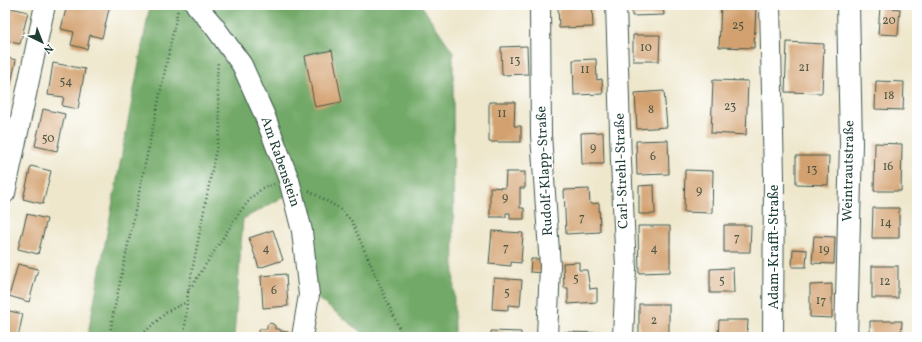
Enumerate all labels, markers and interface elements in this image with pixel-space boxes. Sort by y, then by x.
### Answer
house number: 20 [882,13,896,29]
house number: 25 [732,18,744,34]
north arrow [22,22,62,62]
text: N [40,40,56,56]
house number: 10 [640,40,652,56]
house number: 13 [510,53,520,69]
house number: 21 [798,60,810,76]
house number: 11 [580,62,590,78]
house number: 54 [60,74,72,90]
house number: 18 [884,88,894,104]
house number: 23 [724,99,736,115]
house number: 8 [648,102,654,118]
street label: Rudolf-Klapp-Straße [532,105,558,236]
house number: 11 [497,106,507,122]
street label: Carl-Strehl-Straße [610,112,634,229]
street label: Am Rabenstein [256,114,304,210]
street label: Weintrautstraße [839,120,859,222]
house number: 50 [42,131,54,147]
house number: 9 [590,140,596,156]
house number: 6 [650,149,656,165]
house number: 16 [883,159,893,175]
house number: 13 [807,162,817,178]
house number: 9 [696,183,702,199]
street label: Adam-Krafft-Straße [765,184,784,309]
house number: 9 [502,190,508,206]
house number: 7 [579,210,585,226]
house number: 14 [880,215,892,231]
house number: 7 [734,230,740,246]
house number: 7 [503,240,509,256]
house number: 4 [262,241,270,257]
house number: 4 [650,241,658,257]
house number: 19 [819,242,829,258]
house number: 5 [573,271,579,287]
house number: 5 [719,273,725,289]
house number: 12 [879,274,891,290]
house number: 6 [271,283,277,299]
house number: 5 [504,285,510,301]
house number: 17 [816,293,826,309]
house number: 2 [651,313,657,329]

